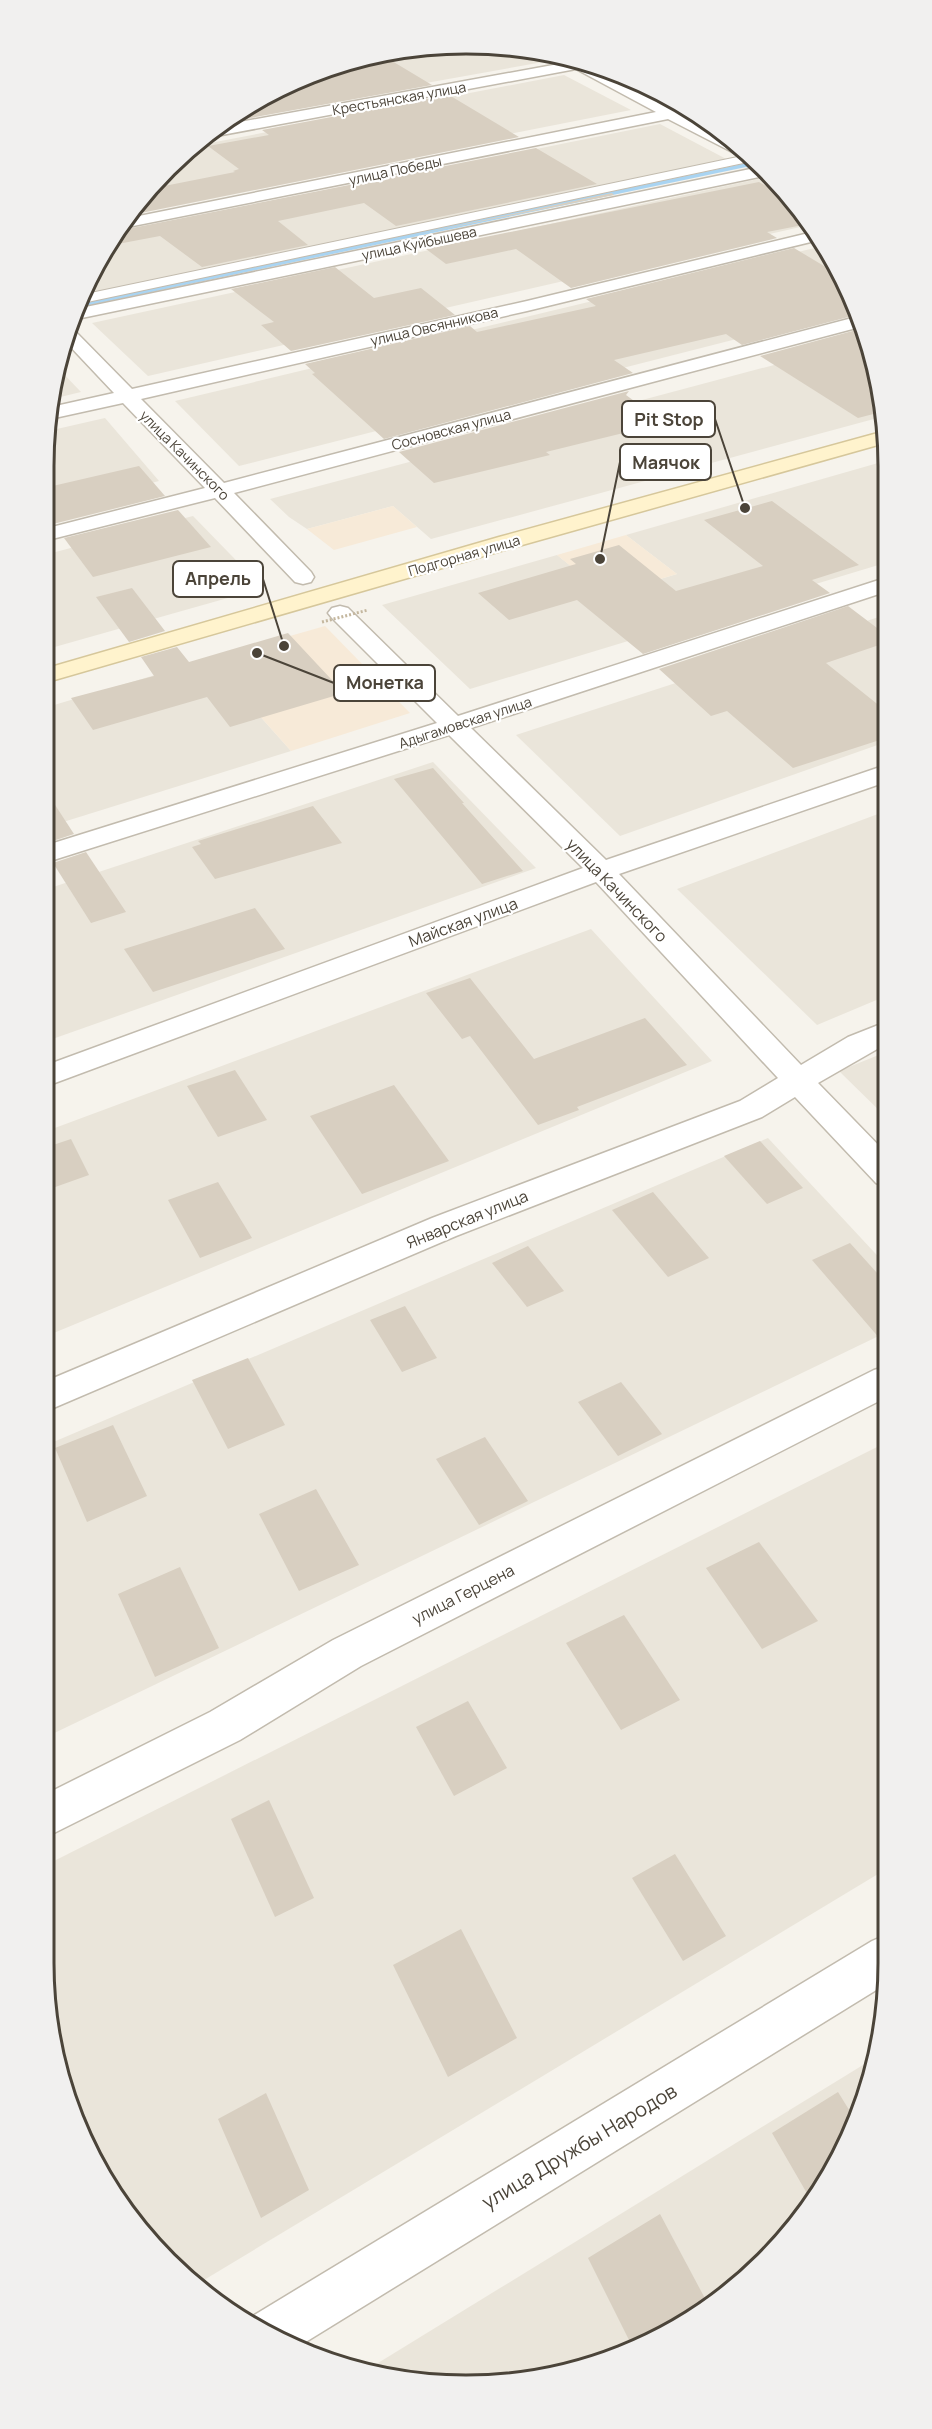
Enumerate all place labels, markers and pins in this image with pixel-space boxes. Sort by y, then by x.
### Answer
callout: Pit Stop [622,401,715,437]
callout: Маячок [620,444,711,480]
callout: Апрель [173,561,263,597]
callout: Монетка [334,665,435,701]

